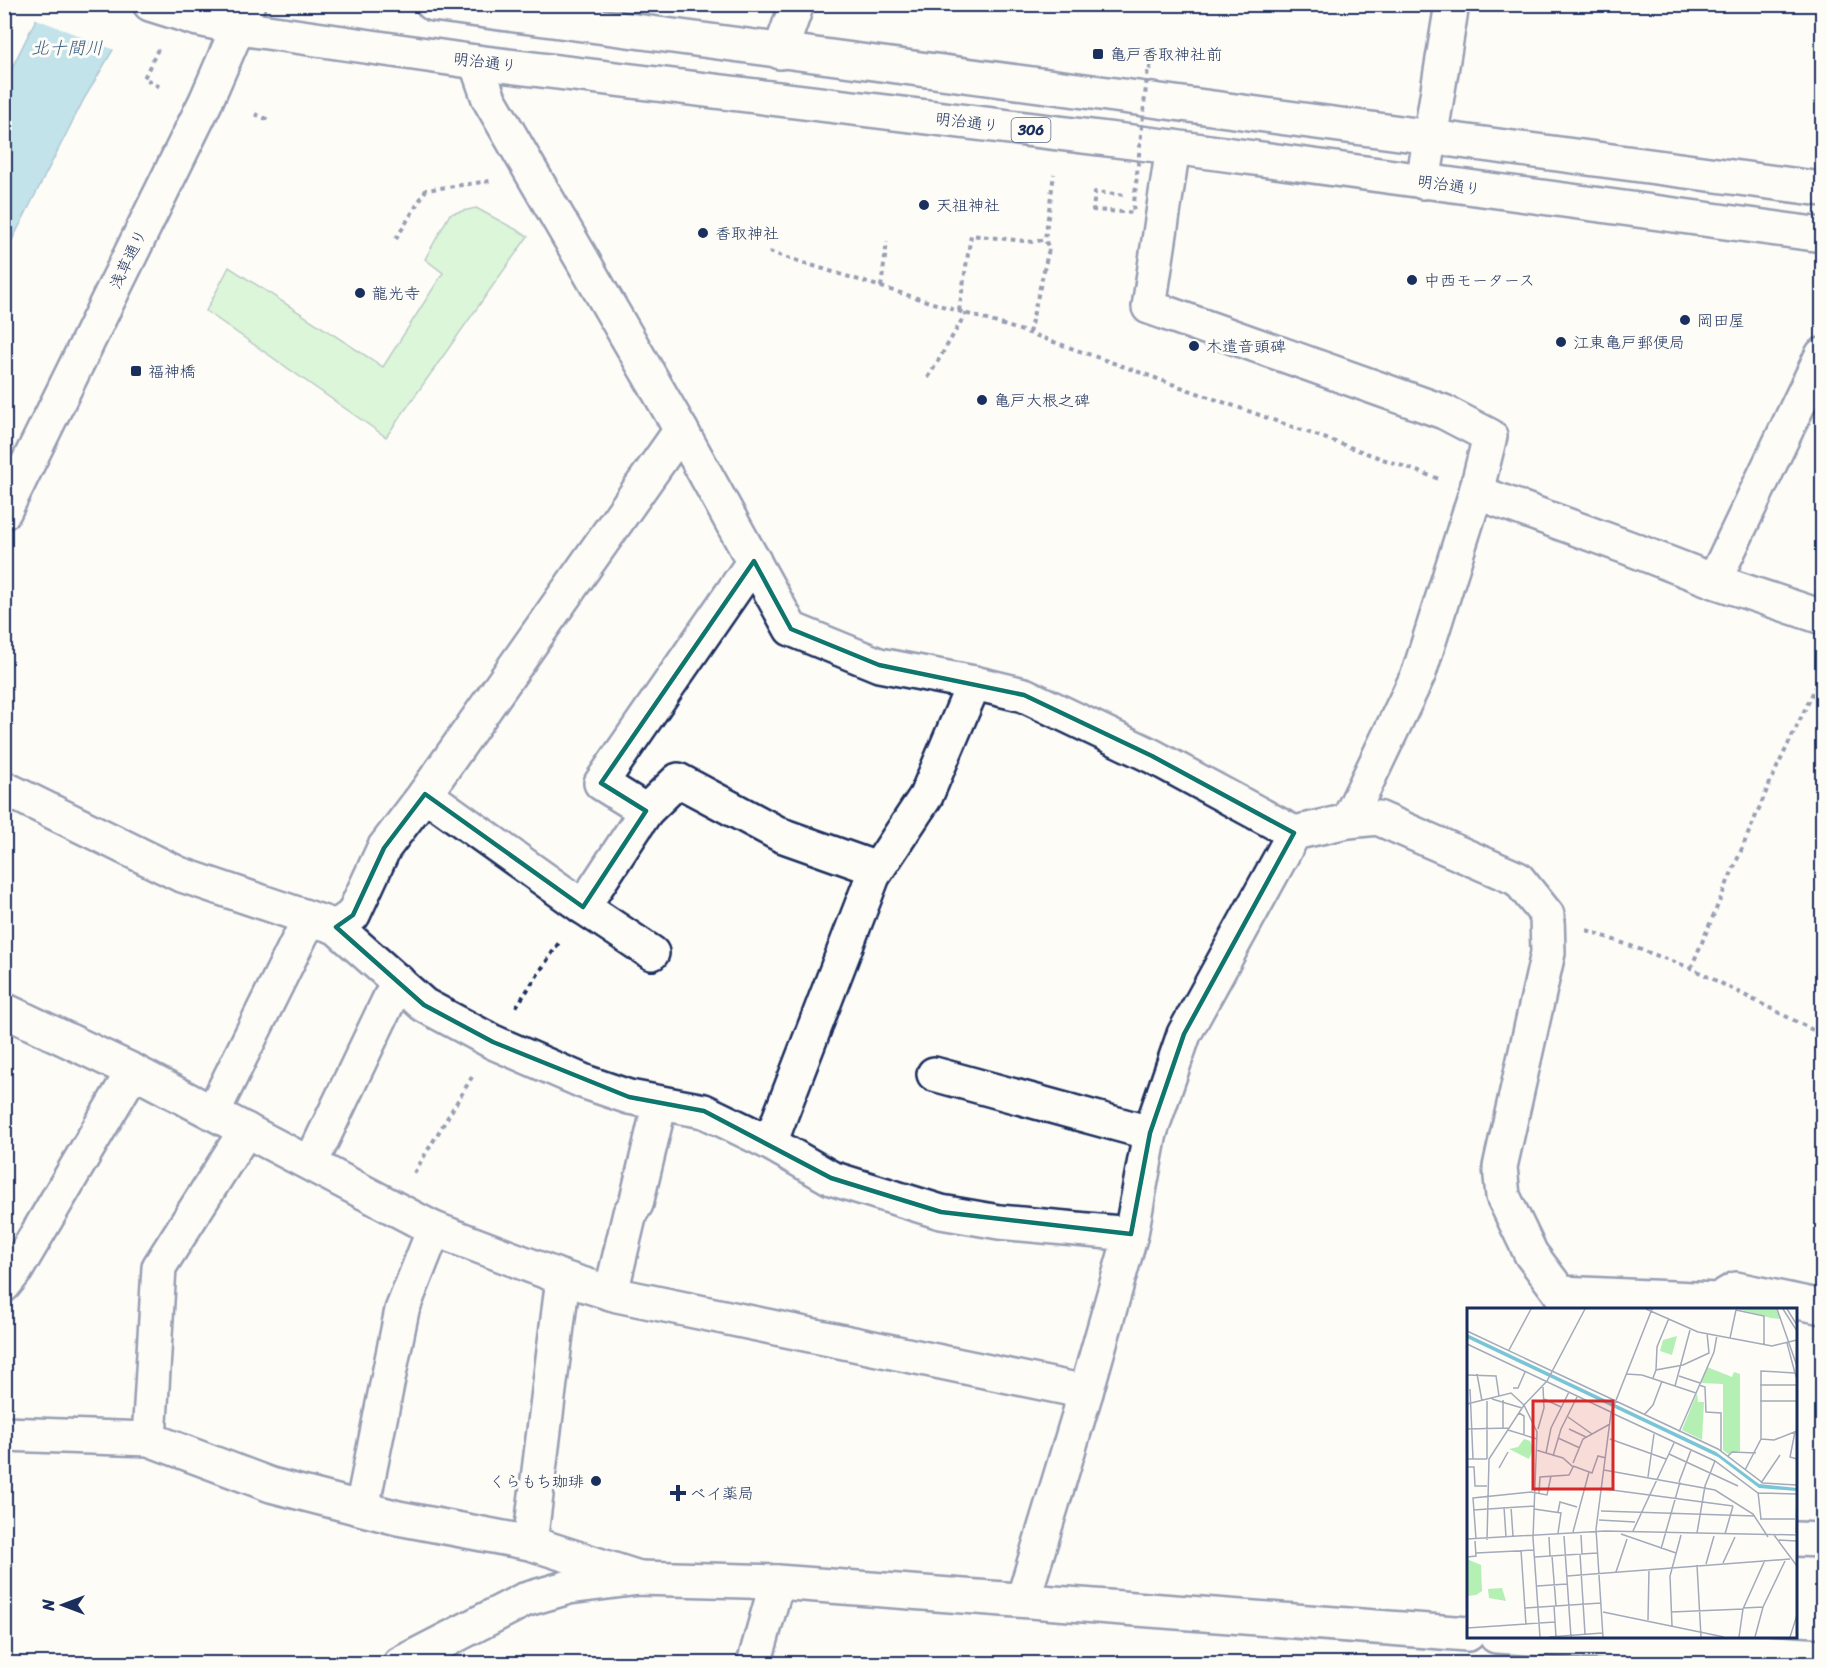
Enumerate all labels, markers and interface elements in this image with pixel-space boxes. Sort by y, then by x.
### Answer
water label: 北十間川 [31,32,103,64]
place label: 亀戸香取神社前 [1110,40,1222,69]
street label: 明治通り [451,44,519,80]
marker: 亀戸香取神社前 [1091,47,1105,61]
street label: 明治通り [933,104,1001,140]
road number: 306 [1012,118,1050,142]
street label: 明治通り [1415,166,1483,204]
place label: 天祖神社 [936,191,1000,220]
marker: 天祖神社 [917,198,931,212]
place label: 香取神社 [715,219,779,248]
street label: 浅草通り [101,224,155,294]
marker: 香取神社 [696,226,710,240]
place label: 中西モータース [1424,266,1535,295]
marker: 中西モータース [1405,273,1419,287]
place label: 龍光寺 [372,279,420,308]
marker: 龍光寺 [353,286,367,300]
place label: 岡田屋 [1697,306,1745,335]
marker: 岡田屋 [1678,313,1692,327]
place label: 江東亀戸郵便局 [1573,328,1685,357]
place label: 木遣音頭碑 [1206,332,1286,361]
marker: 江東亀戸郵便局 [1554,335,1568,349]
marker: 木遣音頭碑 [1187,339,1201,353]
place label: 福神橋 [148,357,196,386]
marker: 福神橋 [129,364,143,378]
place label: 亀戸大根之碑 [994,386,1090,415]
marker: 亀戸大根之碑 [975,393,989,407]
inset map [1467,1308,1797,1638]
place label: くらもち珈琲 [489,1467,584,1496]
marker: くらもち珈琲 [589,1474,603,1488]
place label: ベイ薬局 [690,1479,754,1508]
marker: ベイ薬局 [671,1486,685,1500]
north arrow [33,1575,93,1635]
text: N [34,1599,63,1612]

